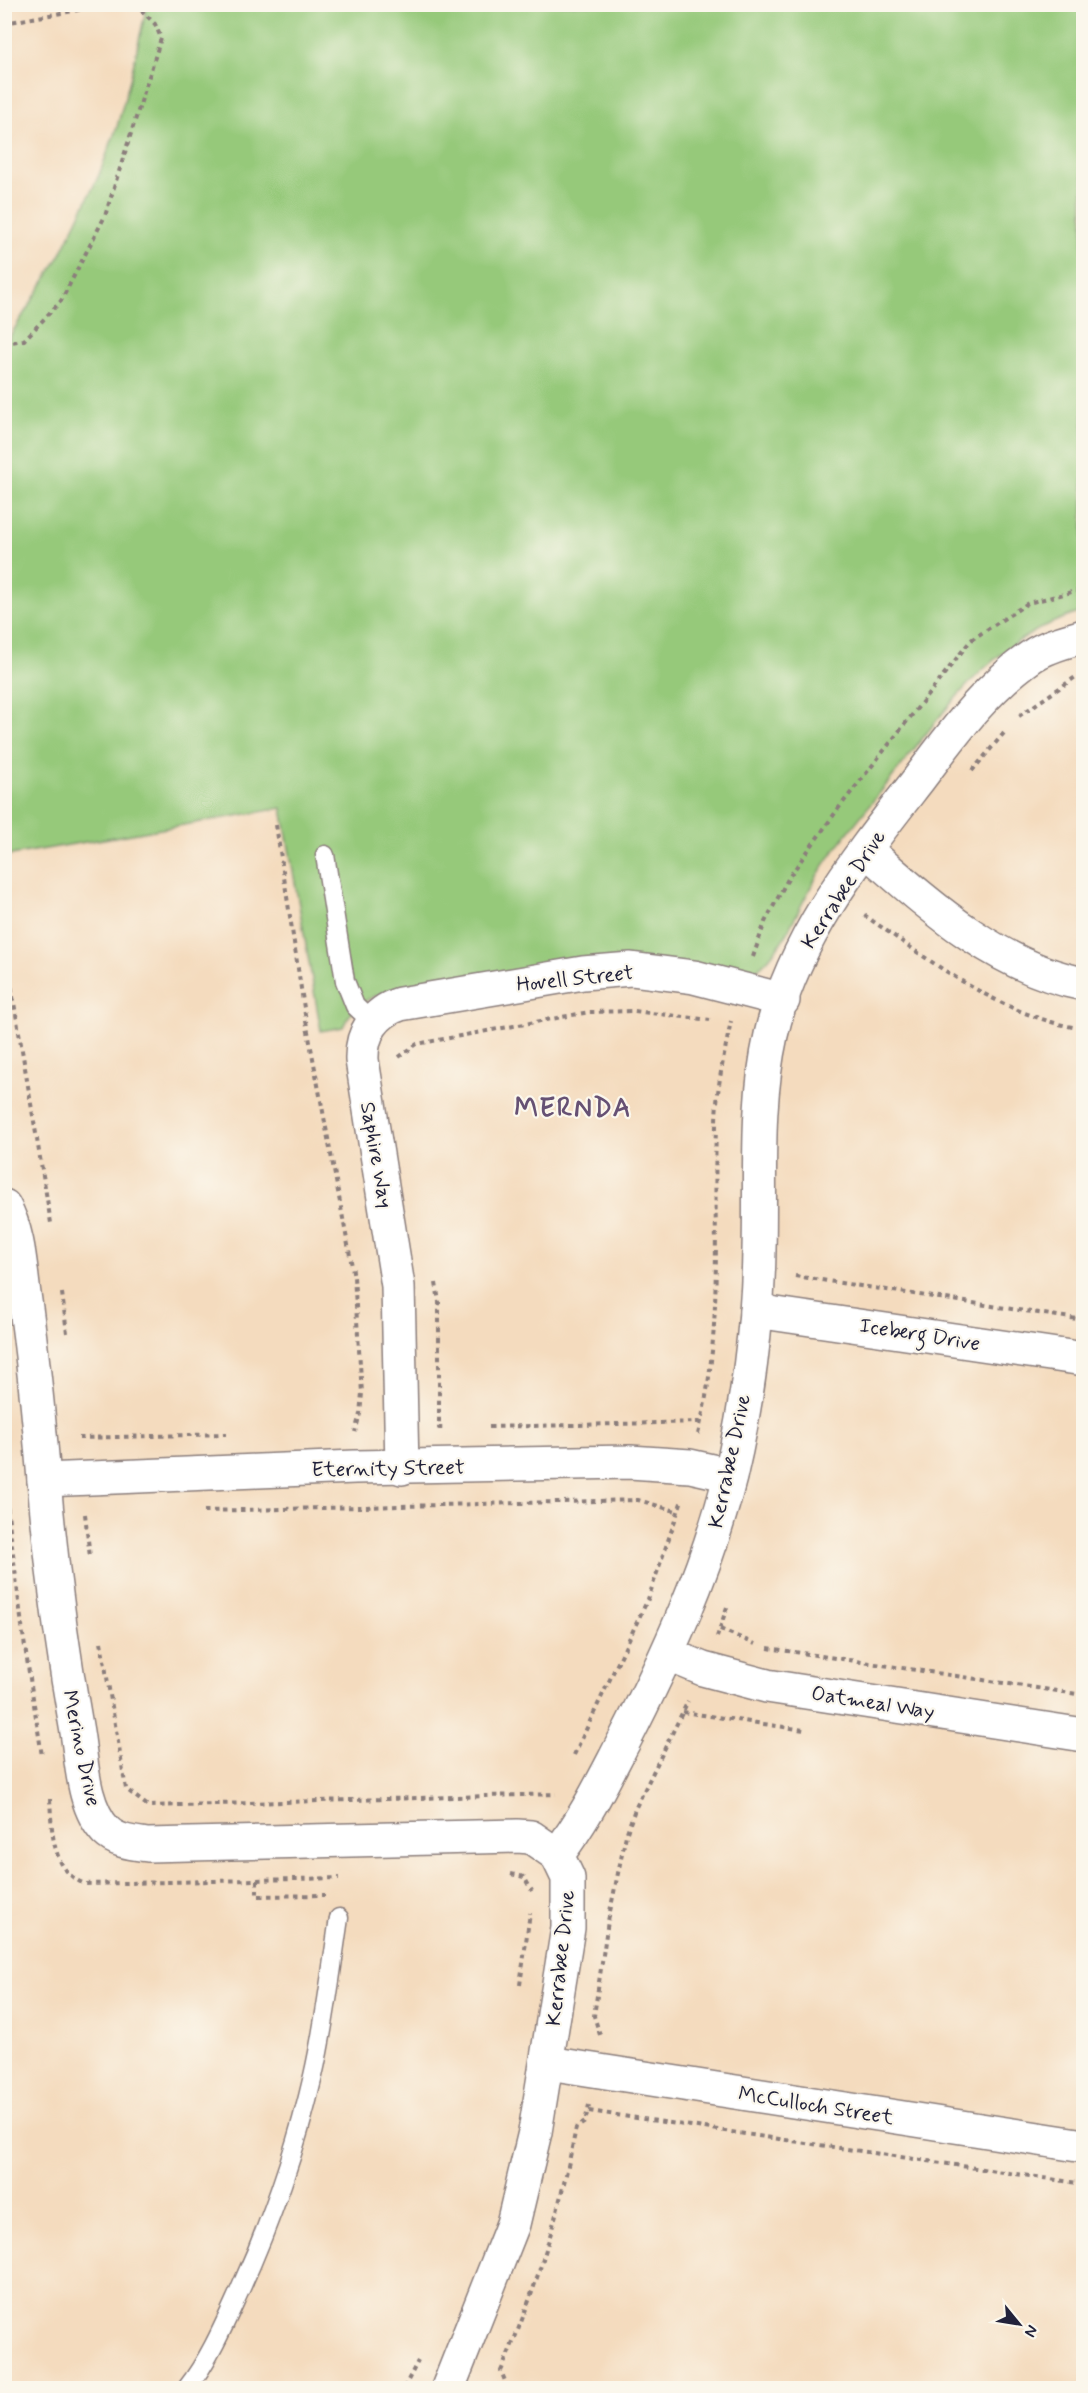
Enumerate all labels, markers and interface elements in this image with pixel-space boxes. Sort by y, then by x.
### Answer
street label: Kerrabee Drive [795,825,893,954]
street label: Hovell Street [515,959,635,999]
district label: MERNDA [514,1091,632,1126]
street label: Saphire Way [353,1100,399,1211]
street label: Iceberg Drive [857,1312,982,1360]
street label: Kerrabee Drive [702,1392,758,1531]
street label: Eternity Street [311,1454,465,1484]
street label: Oatmeal Way [809,1679,936,1727]
street label: Merino Drive [55,1688,107,1809]
street label: Kerrabee Drive [540,1889,582,2027]
street label: McCulloch Street [736,2080,896,2132]
north arrow [989,2294,1049,2354]
text: N [1019,2321,1042,2341]

